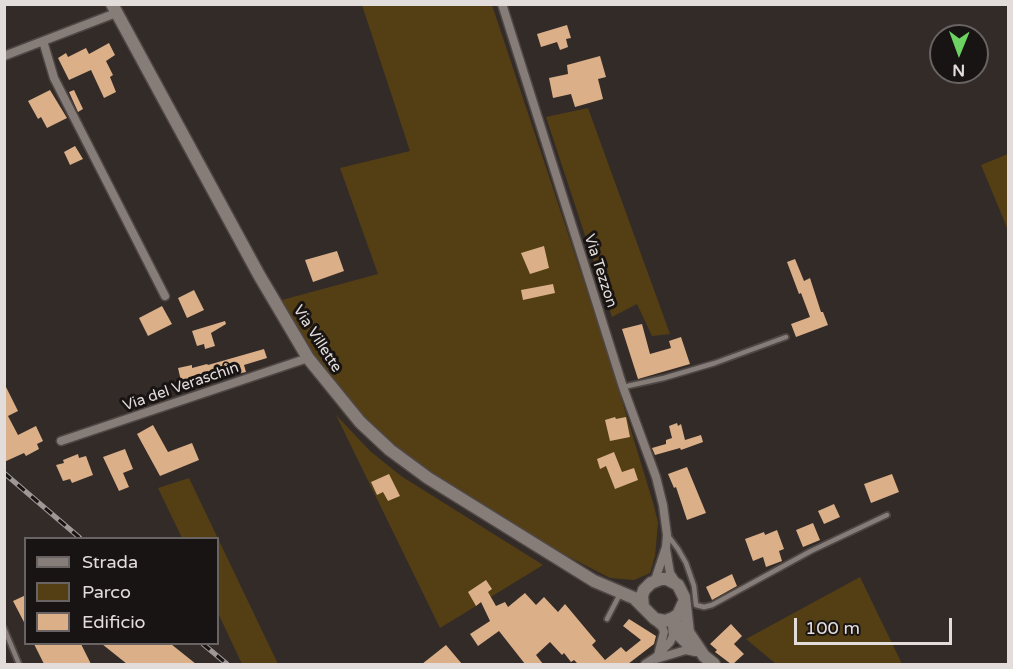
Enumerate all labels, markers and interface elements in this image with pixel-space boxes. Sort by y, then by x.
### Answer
north arrow [929,24,989,84]
text: N [952,60,965,80]
street label: Via Tezzon [580,232,620,310]
street label: Via Villette [289,302,345,376]
street label: Via del Veraschin [121,359,241,415]
legend [24,537,219,645]
text: Strada [82,551,138,573]
text: Parco [82,581,131,603]
scale bar [797,606,954,644]
text: Edificio [82,611,146,633]
text: 100 m [805,617,860,639]

